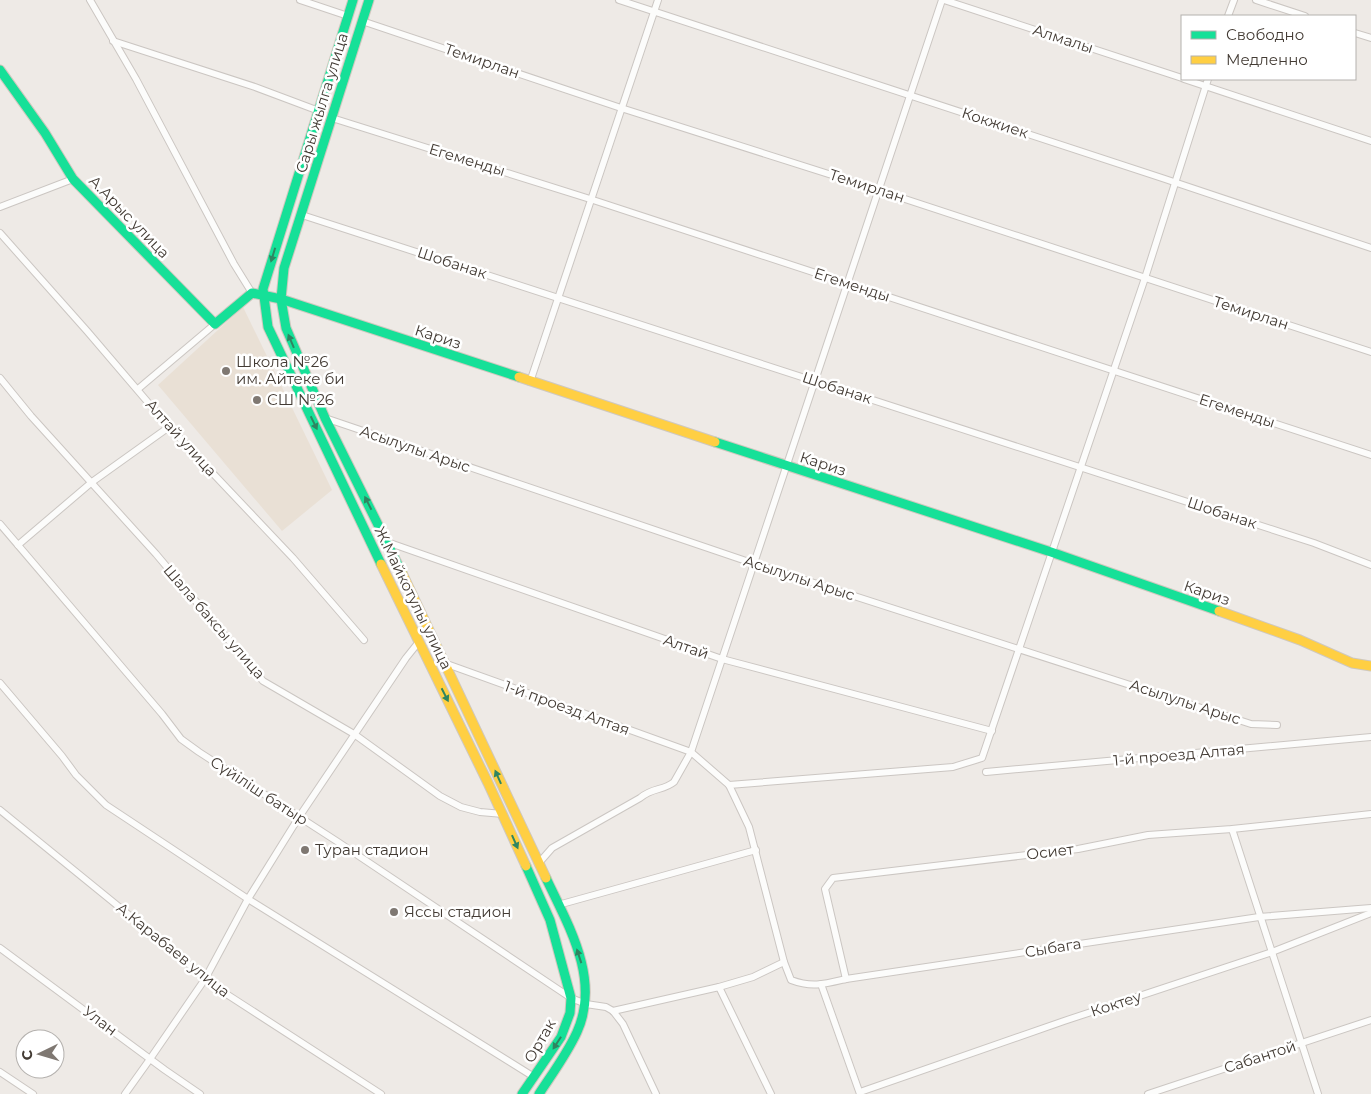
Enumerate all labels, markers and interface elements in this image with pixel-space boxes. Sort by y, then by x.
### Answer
legend [1181,15,1356,80]
street label: Алмалы [1030,20,1096,57]
text: Свободно [1226,25,1304,44]
street label: Сары жылга улица [291,30,352,175]
street label: Темирлан [442,39,522,82]
text: Медленно [1226,50,1308,69]
street label: Кокжиек [959,103,1031,142]
street label: Егеменды [427,139,508,180]
street label: Темирлан [827,164,907,207]
street label: А.Арыс улица [85,171,174,262]
street label: Шобанак [415,242,490,283]
one-way arrow [269,248,277,263]
street label: Егеменды [812,263,893,306]
street label: Темирлан [1211,291,1291,334]
street label: Кариз [413,320,464,353]
one-way arrow [287,334,295,348]
place label: Школа №26 им. Айтеке би [236,352,345,388]
marker: Школа №26 им. Айтеке би [220,365,232,377]
street label: Шобанак [800,367,875,408]
street label: Егеменды [1197,389,1278,432]
place label: СШ №26 [267,390,334,409]
marker: СШ №26 [251,394,263,406]
street label: Алтай улица [142,395,221,480]
one-way arrow [310,416,318,430]
street label: Асылулы Арыс [357,421,473,476]
street label: Кариз [798,447,849,480]
street label: Шобанак [1185,492,1260,533]
one-way arrow [364,496,372,511]
street label: Ж.Майкотулы улица [371,523,456,672]
street label: Асылулы Арыс [741,551,857,604]
street label: Шала баксы улица [160,561,269,683]
street label: Кариз [1182,576,1233,609]
street label: Алтай [661,630,711,663]
street label: Асылулы Арыс [1127,675,1243,728]
street label: 1-й проезд Алтая [502,676,632,739]
one-way arrow [441,688,449,703]
street label: 1-й проезд Алтая [1112,739,1245,770]
street label: Сүйіліш батыр [207,752,312,829]
one-way arrow [493,770,501,784]
one-way arrow [511,835,519,849]
street label: Осиет [1025,839,1076,864]
place label: Туран стадион [315,840,429,859]
marker: Туран стадион [299,844,311,856]
street label: А.Карабаев улица [113,898,234,1001]
place label: Яссы стадион [404,902,511,921]
marker: Яссы стадион [388,906,400,918]
street label: Сыбага [1023,934,1083,961]
one-way arrow [575,949,583,964]
street label: Коктеу [1088,986,1144,1021]
street label: Улан [79,1002,121,1040]
street label: Ортак [520,1015,560,1066]
north arrow [15,1029,65,1079]
street label: Сабантой [1221,1036,1298,1077]
one-way arrow [552,1037,562,1050]
text: С [18,1049,36,1061]

